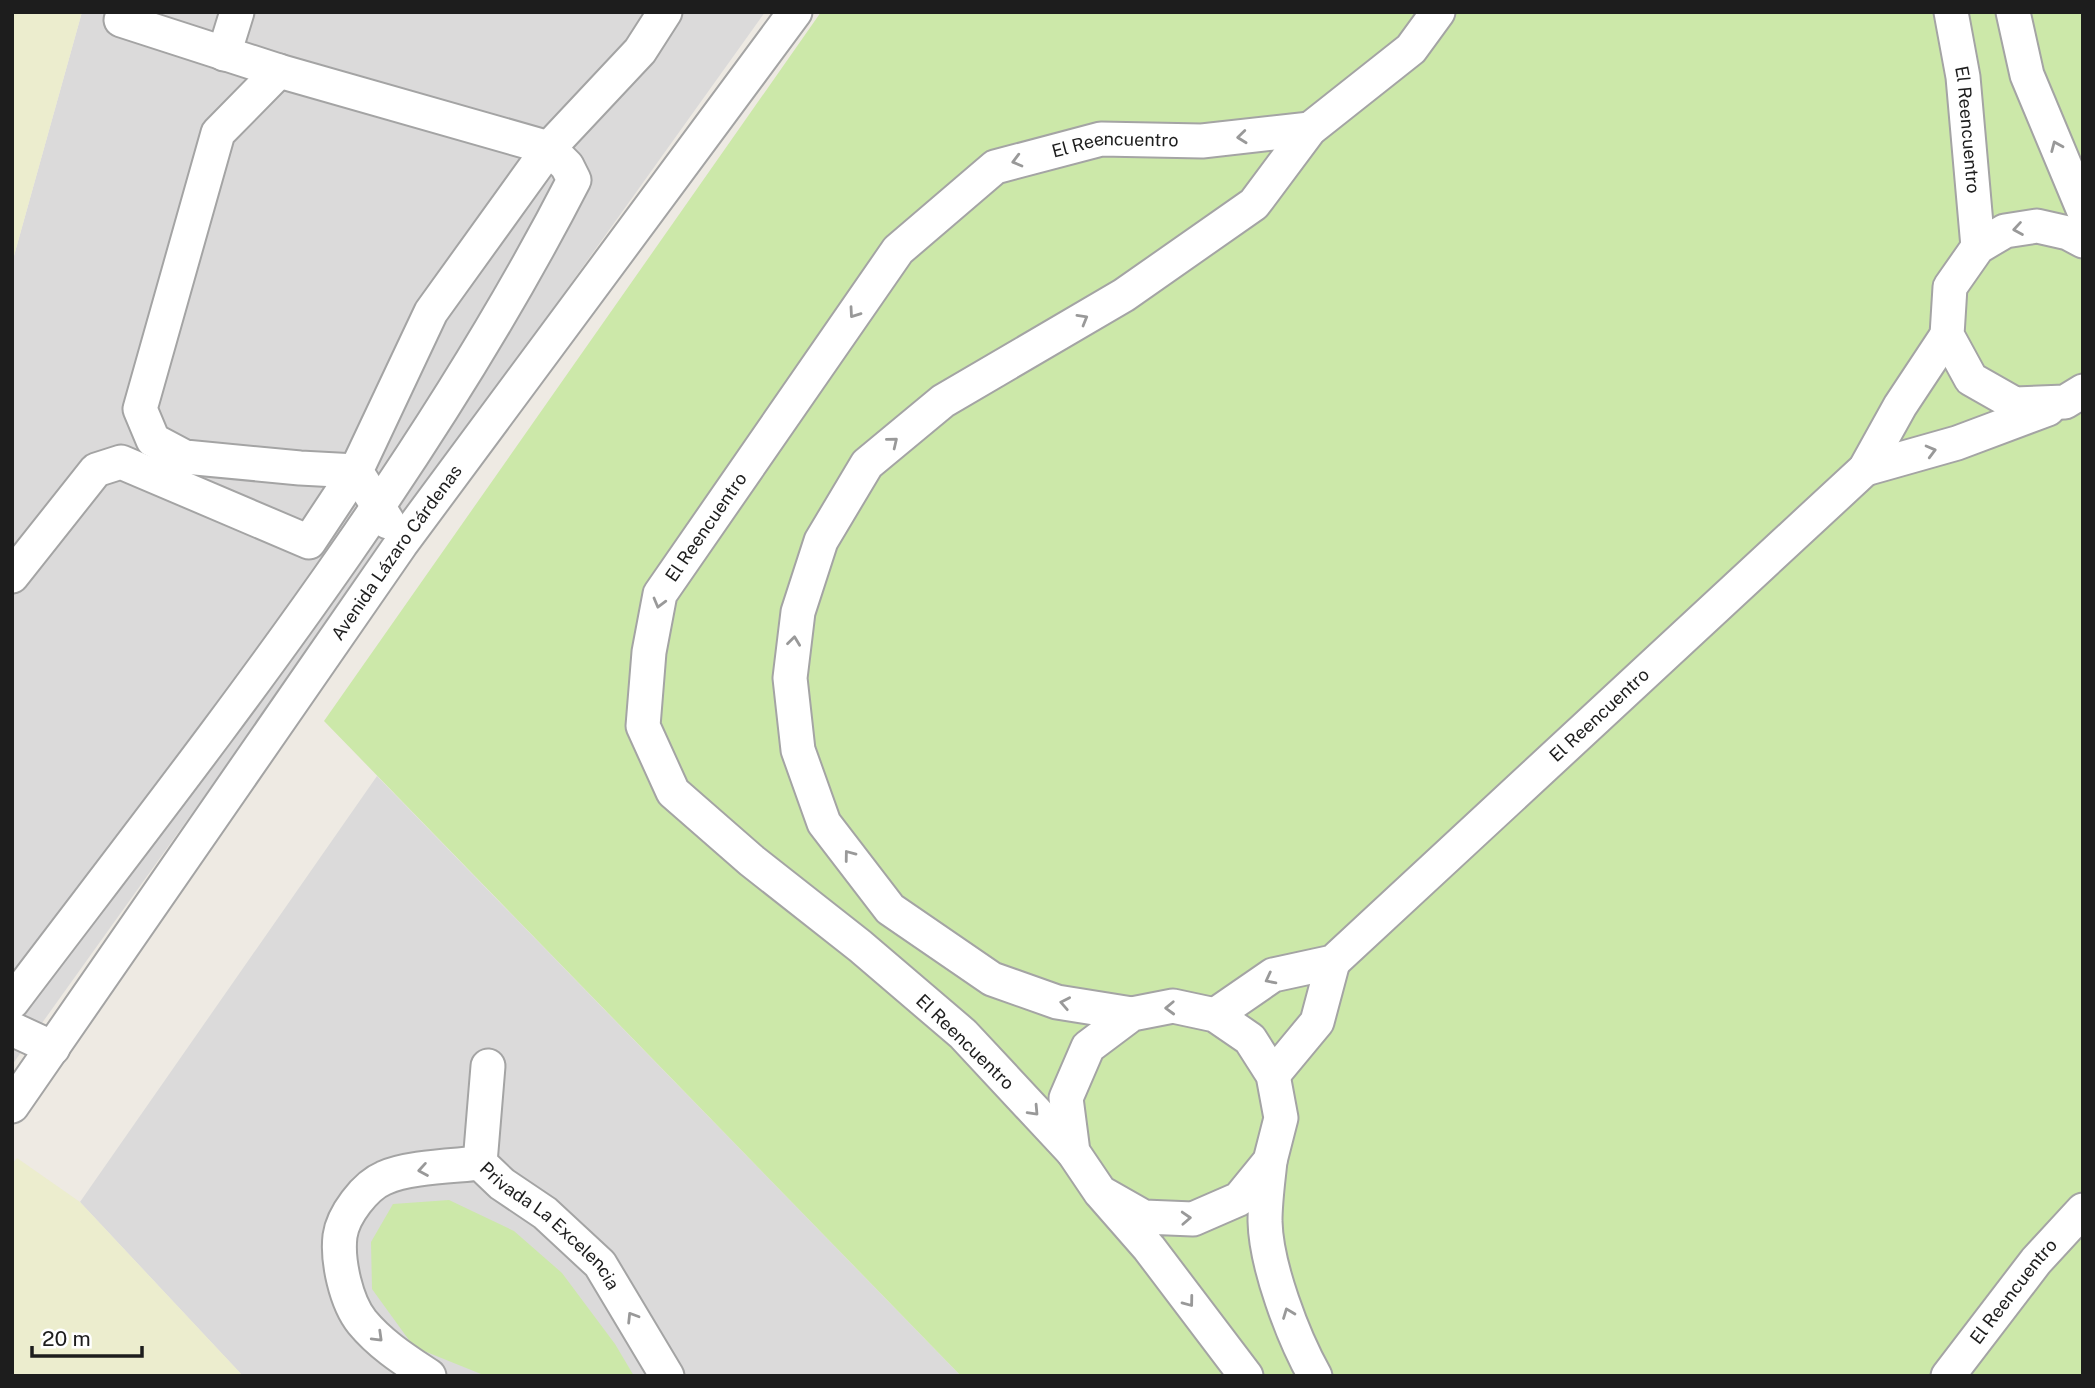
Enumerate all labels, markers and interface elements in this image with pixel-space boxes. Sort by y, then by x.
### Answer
street label: El Reencuentro [1951,64,1984,194]
street label: El Reencuentro [1049,128,1179,162]
one-way arrow [1236,129,1248,144]
one-way arrow [2051,141,2065,153]
one-way arrow [1012,153,1024,167]
one-way arrow [2012,221,2024,236]
one-way arrow [850,305,862,318]
one-way arrow [1076,314,1089,327]
one-way arrow [885,438,897,451]
one-way arrow [1924,444,1936,459]
street label: Avenida Lázaro Cárdenas [327,461,466,644]
street label: El Reencuentro [661,468,751,586]
one-way arrow [653,596,667,608]
one-way arrow [787,635,802,647]
street label: El Reencuentro [1545,664,1653,766]
one-way arrow [844,850,857,863]
one-way arrow [1265,970,1278,984]
street label: El Reencuentro [912,990,1019,1094]
one-way arrow [1059,996,1071,1011]
one-way arrow [1164,1001,1175,1016]
one-way arrow [1026,1103,1039,1116]
street label: Privada La Excelencia [476,1157,624,1293]
one-way arrow [417,1162,429,1177]
one-way arrow [1181,1210,1192,1225]
street label: El Reencuentro [1965,1234,2061,1348]
one-way arrow [1181,1295,1194,1307]
one-way arrow [1283,1308,1297,1320]
one-way arrow [628,1312,641,1325]
scale bar [32,1314,142,1358]
text: 20 m [42,1326,91,1351]
one-way arrow [370,1329,383,1342]

